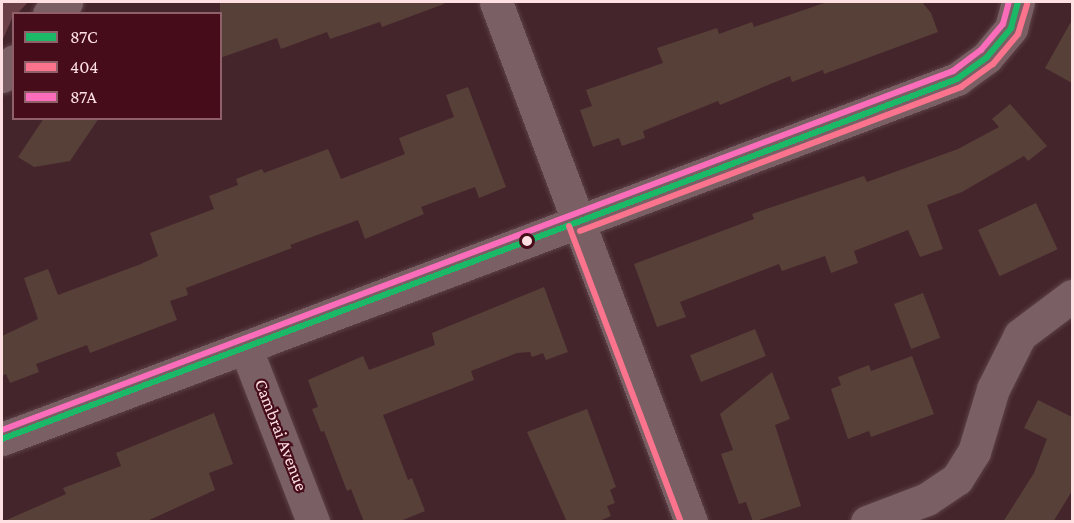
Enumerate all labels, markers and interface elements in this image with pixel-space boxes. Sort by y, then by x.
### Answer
legend [12,12,222,120]
text: 87C [70,27,98,47]
text: 404 [70,57,99,77]
text: 87A [70,87,97,107]
unlabelled marker [521,235,533,247]
street label: Cambrai Avenue [250,376,312,494]

